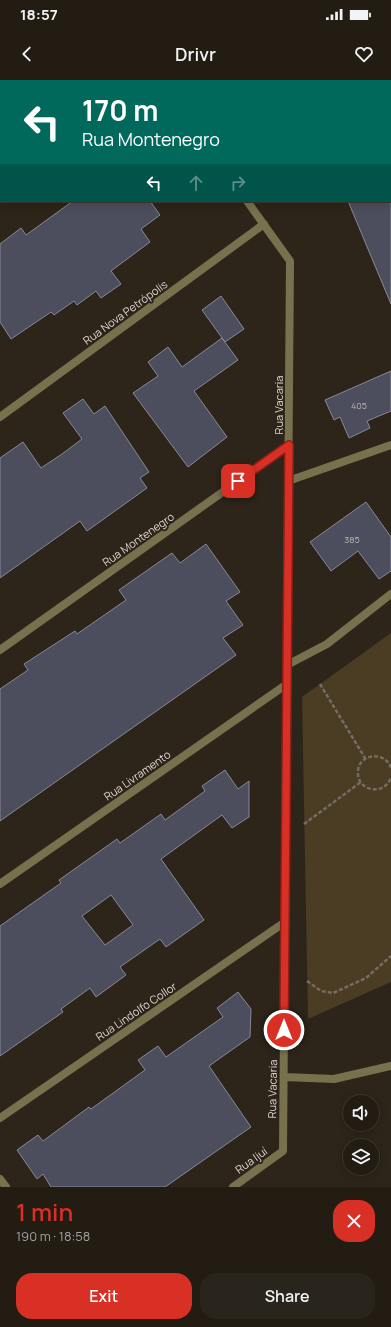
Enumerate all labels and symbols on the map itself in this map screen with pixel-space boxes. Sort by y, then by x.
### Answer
street label: Rua Nova Petrópolis [80,276,170,348]
street label: Rua Vacaria [271,376,286,434]
house number: 405 [351,399,367,412]
pin [221,464,255,498]
street label: Rua Montenegro [99,508,177,569]
house number: 385 [344,533,360,546]
street label: Rua Livramento [101,746,174,804]
street label: Rua Lindolfo Collor [93,978,179,1044]
position arrow [263,1009,305,1051]
street label: Rua Vacaria [264,1059,280,1119]
street label: Rua Ijuí [232,1143,270,1177]

